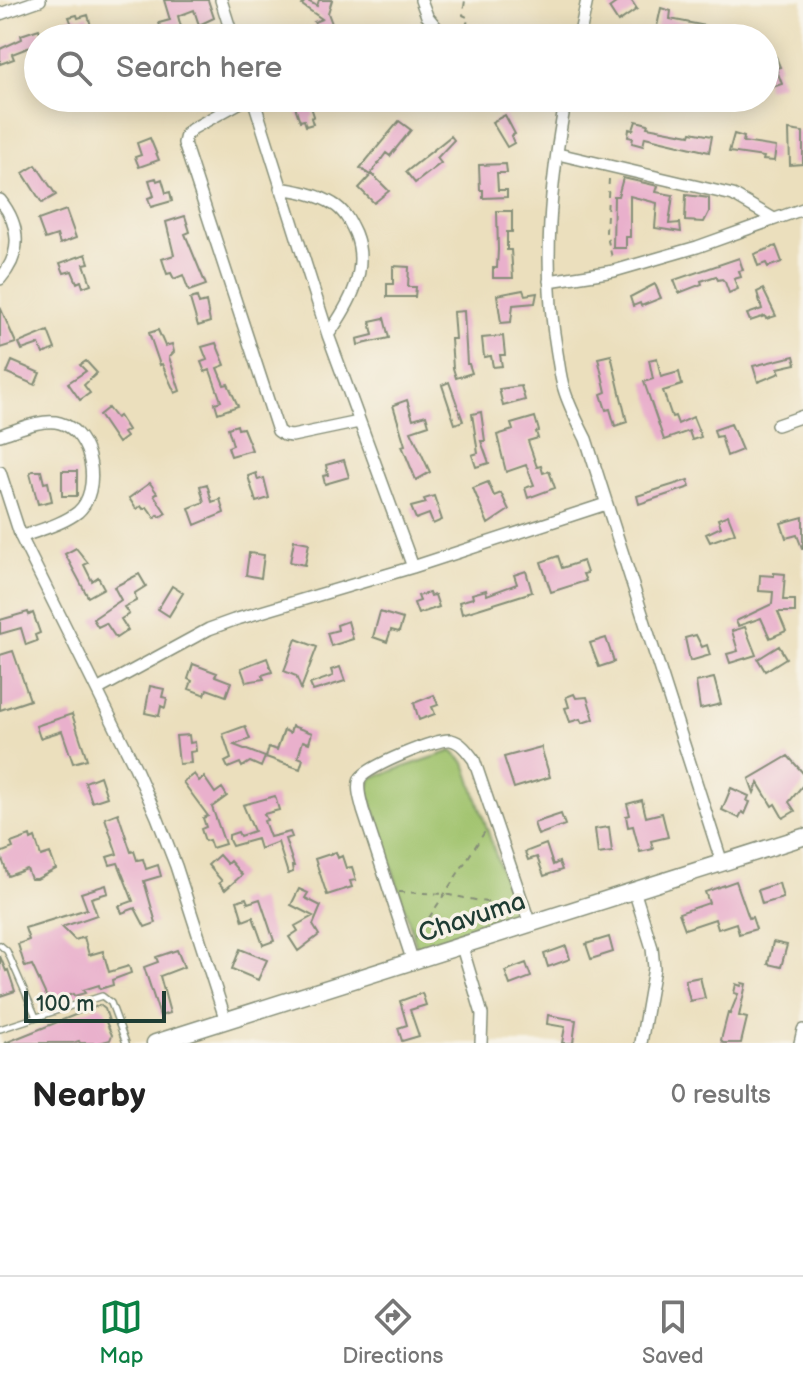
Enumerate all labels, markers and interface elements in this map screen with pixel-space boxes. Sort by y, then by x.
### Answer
search box [24,24,779,112]
icon: search [52,46,96,90]
text: Search here [116,50,282,86]
street label: Chavuma [415,886,529,950]
scale bar [24,987,166,1023]
text: 100 m [36,991,95,1018]
text: Nearby [32,1075,146,1116]
text: 0 results [671,1080,771,1111]
tab: Map [99,1295,144,1370]
tab: Directions [342,1295,443,1370]
tab: Saved [642,1295,704,1370]

